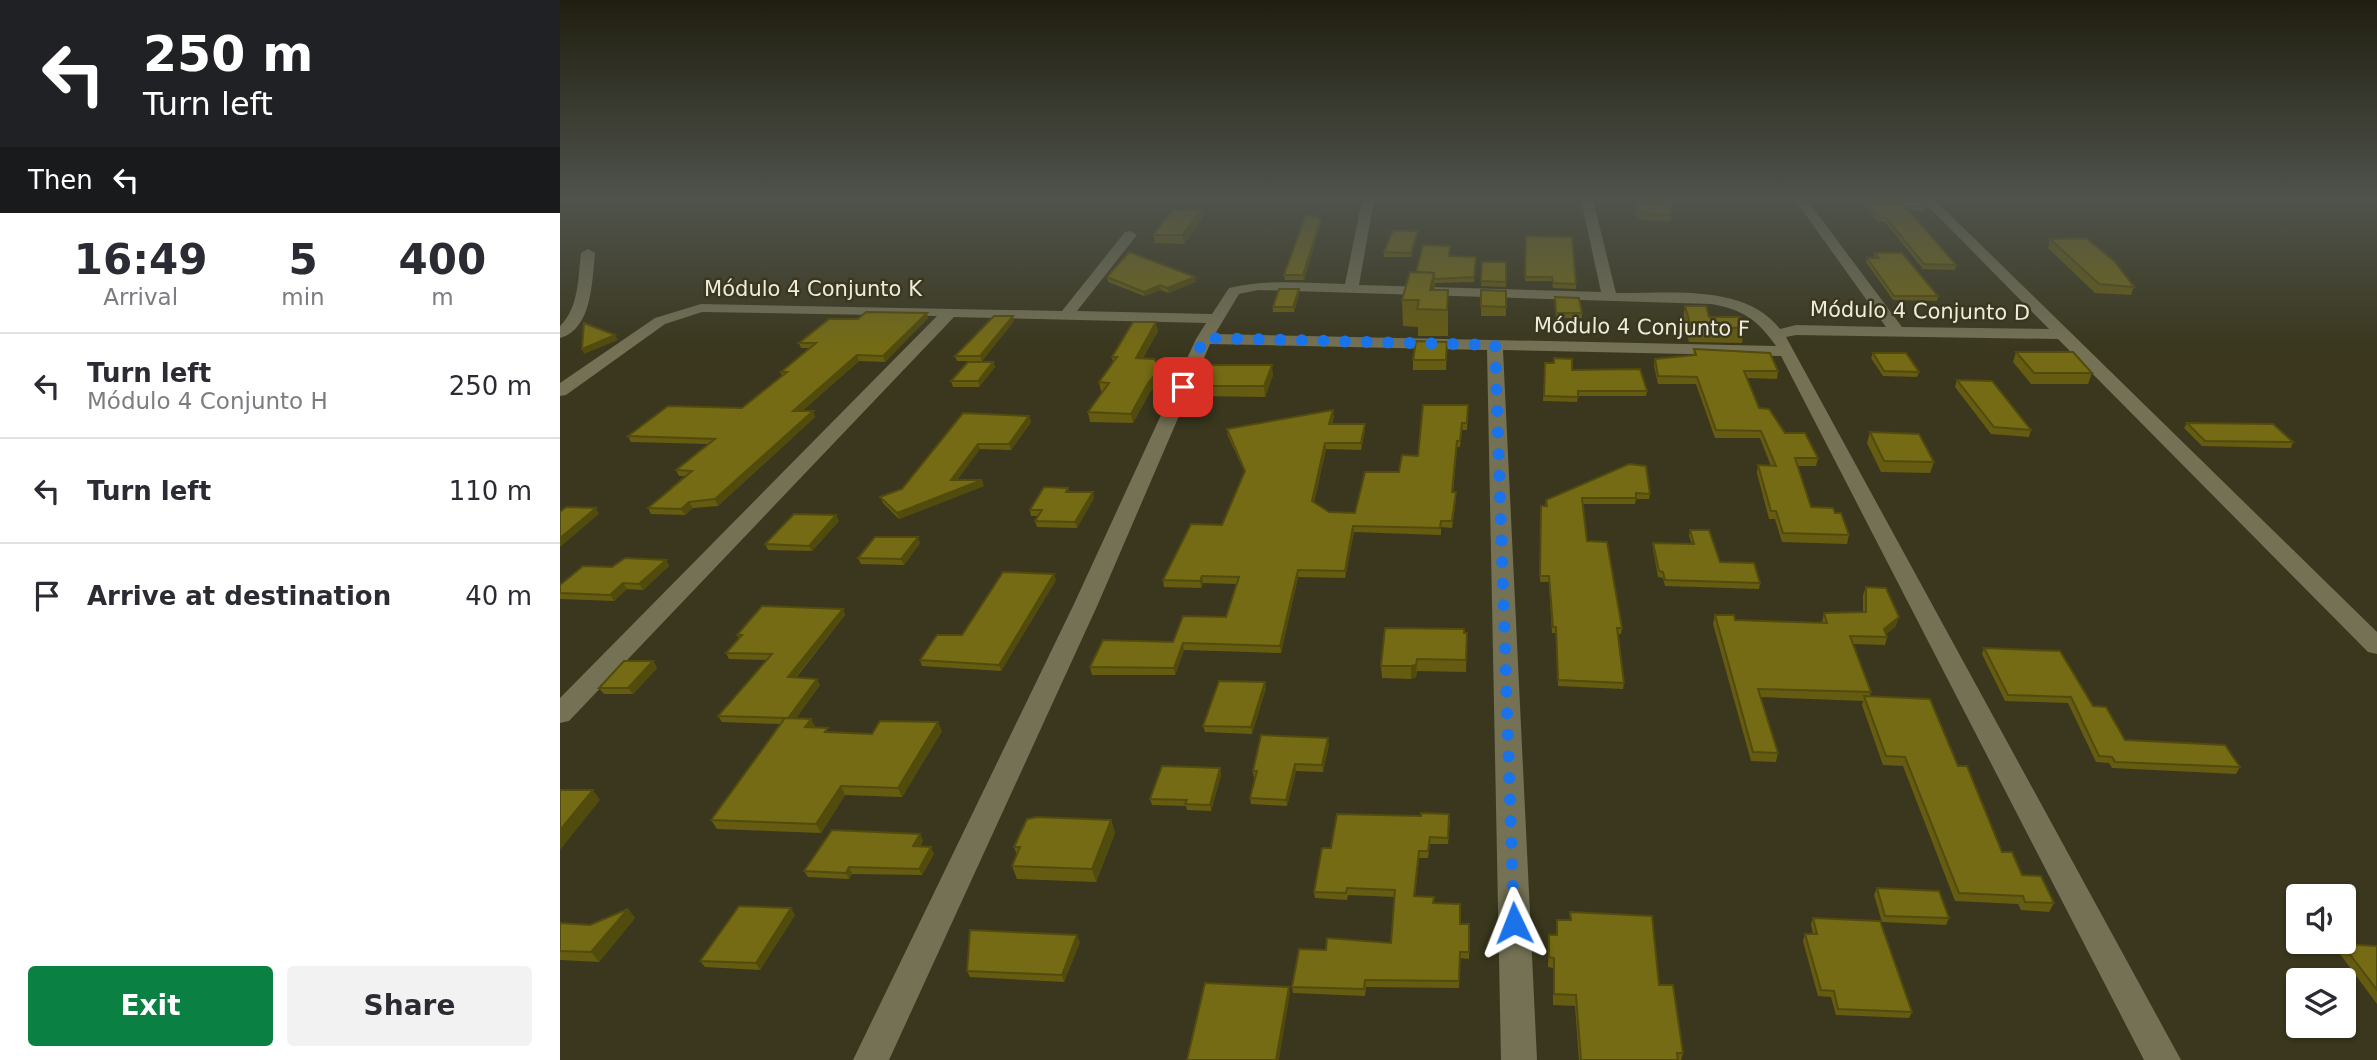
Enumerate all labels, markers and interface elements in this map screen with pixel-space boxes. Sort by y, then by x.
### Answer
text: 250 m [143,26,313,83]
icon: left [28,28,119,119]
text: Turn left [143,85,273,123]
icon: left [107,161,145,199]
text: Then [28,165,93,195]
text: 16:49 [74,235,208,284]
text: 5 [288,235,318,284]
text: 400 [399,235,486,284]
street label: Módulo 4 Conjunto K [704,277,923,301]
text: Arrival [103,284,178,310]
text: min [281,284,325,310]
text: m [431,284,454,310]
street label: Módulo 4 Conjunto D [1810,297,2030,325]
street label: Módulo 4 Conjunto F [1534,313,1750,341]
pin [1153,357,1213,417]
text: Turn left [87,358,211,388]
icon: left [28,367,66,405]
icon: arrive [1164,368,1202,406]
text: 250 m [449,371,532,401]
text: Módulo 4 Conjunto H [87,388,328,414]
icon: left [28,472,66,510]
text: Turn left [87,476,211,506]
text: 110 m [449,476,532,506]
icon: arrive [28,577,66,615]
text: Arrive at destination [87,581,391,611]
text: 40 m [465,581,532,611]
map controls [2286,884,2356,1038]
button: sound [2286,884,2356,954]
position arrow [1477,886,1551,960]
button: Exit [28,966,273,1046]
button: Share [287,966,532,1046]
button: layers [2286,968,2356,1038]

